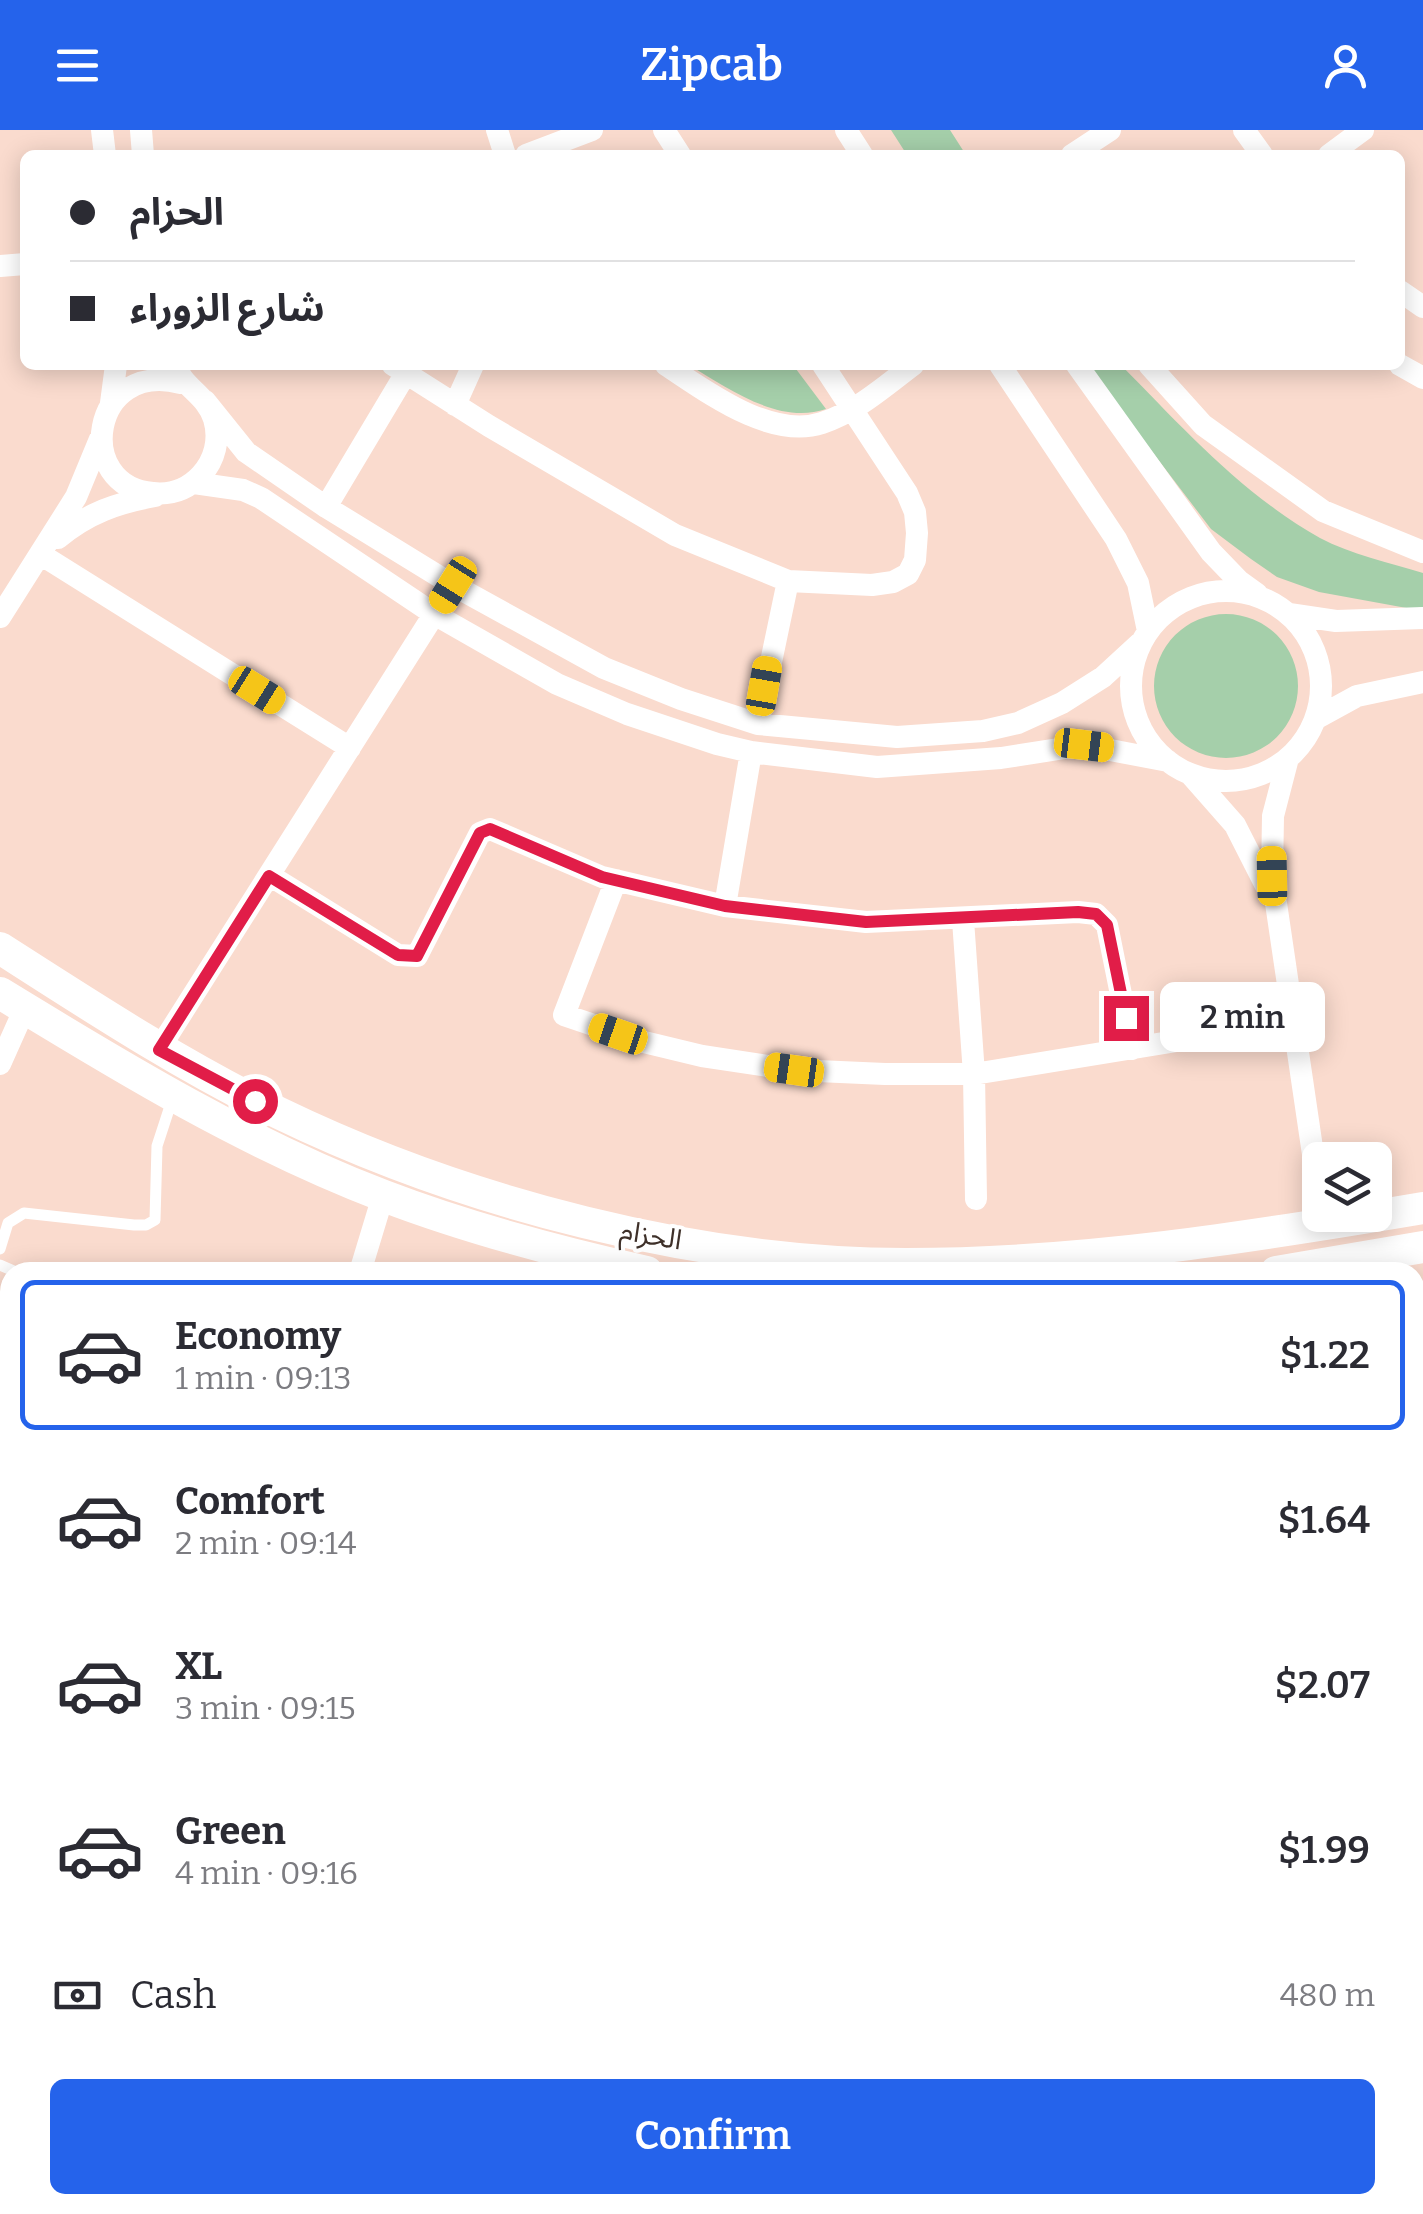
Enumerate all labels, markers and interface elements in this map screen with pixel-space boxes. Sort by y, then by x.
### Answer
icon: menu [50,38,105,93]
text: Zipcab [640,38,783,92]
icon: person [1318,38,1373,93]
text: الحزام [130,189,224,235]
text: شارع الزوراء [130,285,325,331]
car [424,552,482,618]
car [744,654,784,718]
car [224,661,290,719]
car [1052,726,1116,764]
car [1256,846,1288,906]
callout: 2 min [1161,983,1326,1053]
route end [1104,996,1149,1041]
text: 2 min [1200,998,1285,1036]
car [585,1010,651,1058]
car [762,1051,826,1089]
route start [233,1079,278,1124]
map controls [1302,1142,1392,1232]
button: layers [1302,1142,1392,1232]
street label: الحزام [617,1213,685,1261]
icon: car [55,1310,145,1400]
text: Economy [175,1313,341,1359]
text: $1.22 [1280,1332,1370,1378]
text: 1 min · 09:13 [175,1359,352,1397]
icon: car [55,1475,145,1565]
text: Comfort [175,1478,325,1524]
text: $1.64 [1278,1497,1370,1543]
text: 2 min · 09:14 [175,1524,356,1562]
icon: car [55,1640,145,1730]
text: XL [175,1643,222,1689]
text: $2.07 [1275,1662,1370,1708]
text: 3 min · 09:15 [175,1689,356,1727]
icon: car [55,1805,145,1895]
text: Green [175,1808,286,1854]
text: $1.99 [1278,1827,1370,1873]
text: 4 min · 09:16 [175,1854,358,1892]
icon: cash [50,1968,105,2023]
text: Cash [130,1972,216,2018]
text: 480 m [1280,1976,1375,2014]
button: Confirm [50,2079,1375,2194]

